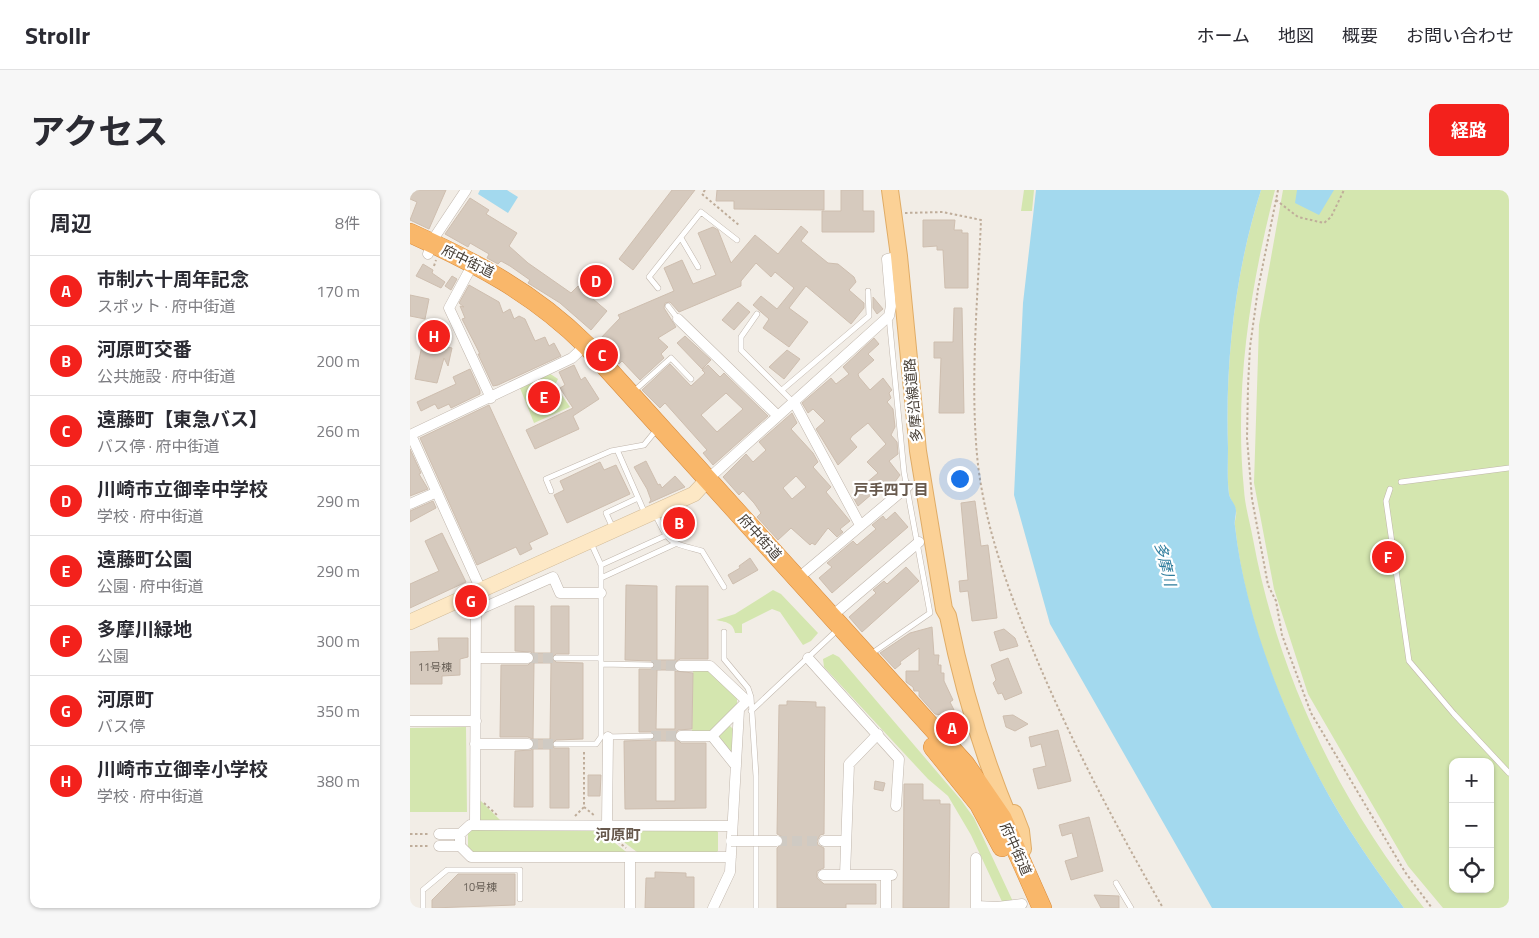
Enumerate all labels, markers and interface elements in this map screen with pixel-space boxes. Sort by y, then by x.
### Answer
text: Strollr [25,17,90,53]
text: ホーム [1197,22,1250,49]
text: 地図 [1278,22,1314,49]
text: 概要 [1342,22,1378,49]
text: お問い合わせ [1406,22,1514,49]
text: アクセス [30,104,168,158]
button: 経路 [1429,104,1509,156]
text: 周辺 [50,207,92,239]
text: 8件 [335,211,360,235]
street label: 府中街道 [438,239,498,282]
pin: D [580,262,612,300]
text: 市制六十周年記念 [97,264,249,293]
text: A [61,279,71,303]
text: 170 m [316,279,360,303]
text: スポット · 府中街道 [97,294,236,318]
pin: H [418,317,450,355]
text: 河原町交番 [97,334,192,363]
pin: C [586,336,618,374]
text: B [61,349,71,373]
text: 200 m [316,349,360,373]
street label: 多摩沿線道路 [898,357,927,443]
text: 公共施設 · 府中街道 [97,364,236,388]
pin: E [528,378,560,416]
text: 遠藤町【東急バス】 [97,404,268,433]
text: C [62,419,70,443]
text: 260 m [316,419,360,443]
text: バス停 · 府中街道 [97,434,220,458]
your location [947,466,973,492]
text: 川崎市立御幸中学校 [97,474,268,503]
district label: 戸手四丁目 [853,478,929,501]
text: D [61,489,71,513]
text: 290 m [316,489,360,513]
text: 学校 · 府中街道 [97,504,204,528]
pin: B [663,504,695,542]
street label: 府中街道 [734,509,787,564]
pin: F [1372,538,1404,576]
water label: 多摩川 [1149,539,1183,590]
text: 遠藤町公園 [97,544,192,573]
text: E [62,559,70,583]
text: 290 m [316,559,360,583]
text: 公園 · 府中街道 [97,574,204,598]
pin: G [455,582,487,620]
text: 多摩川緑地 [97,614,192,643]
text: F [62,629,70,653]
text: 300 m [316,629,360,653]
text: 公園 [97,644,129,668]
house number: 11号棟 [418,659,452,675]
text: 河原町 [97,684,154,713]
text: G [61,699,71,723]
text: 350 m [316,699,360,723]
pin: A [936,709,968,747]
text: バス停 [97,714,145,738]
text: 川崎市立御幸小学校 [97,754,268,783]
map controls [1449,758,1494,893]
button: + [1449,758,1494,803]
text: H [61,769,71,793]
text: 380 m [316,769,360,793]
text: 学校 · 府中街道 [97,784,204,808]
button: − [1449,803,1494,848]
street label: 府中街道 [995,819,1037,879]
district label: 河原町 [595,823,641,846]
button: locate [1449,848,1494,893]
house number: 10号棟 [463,879,497,895]

